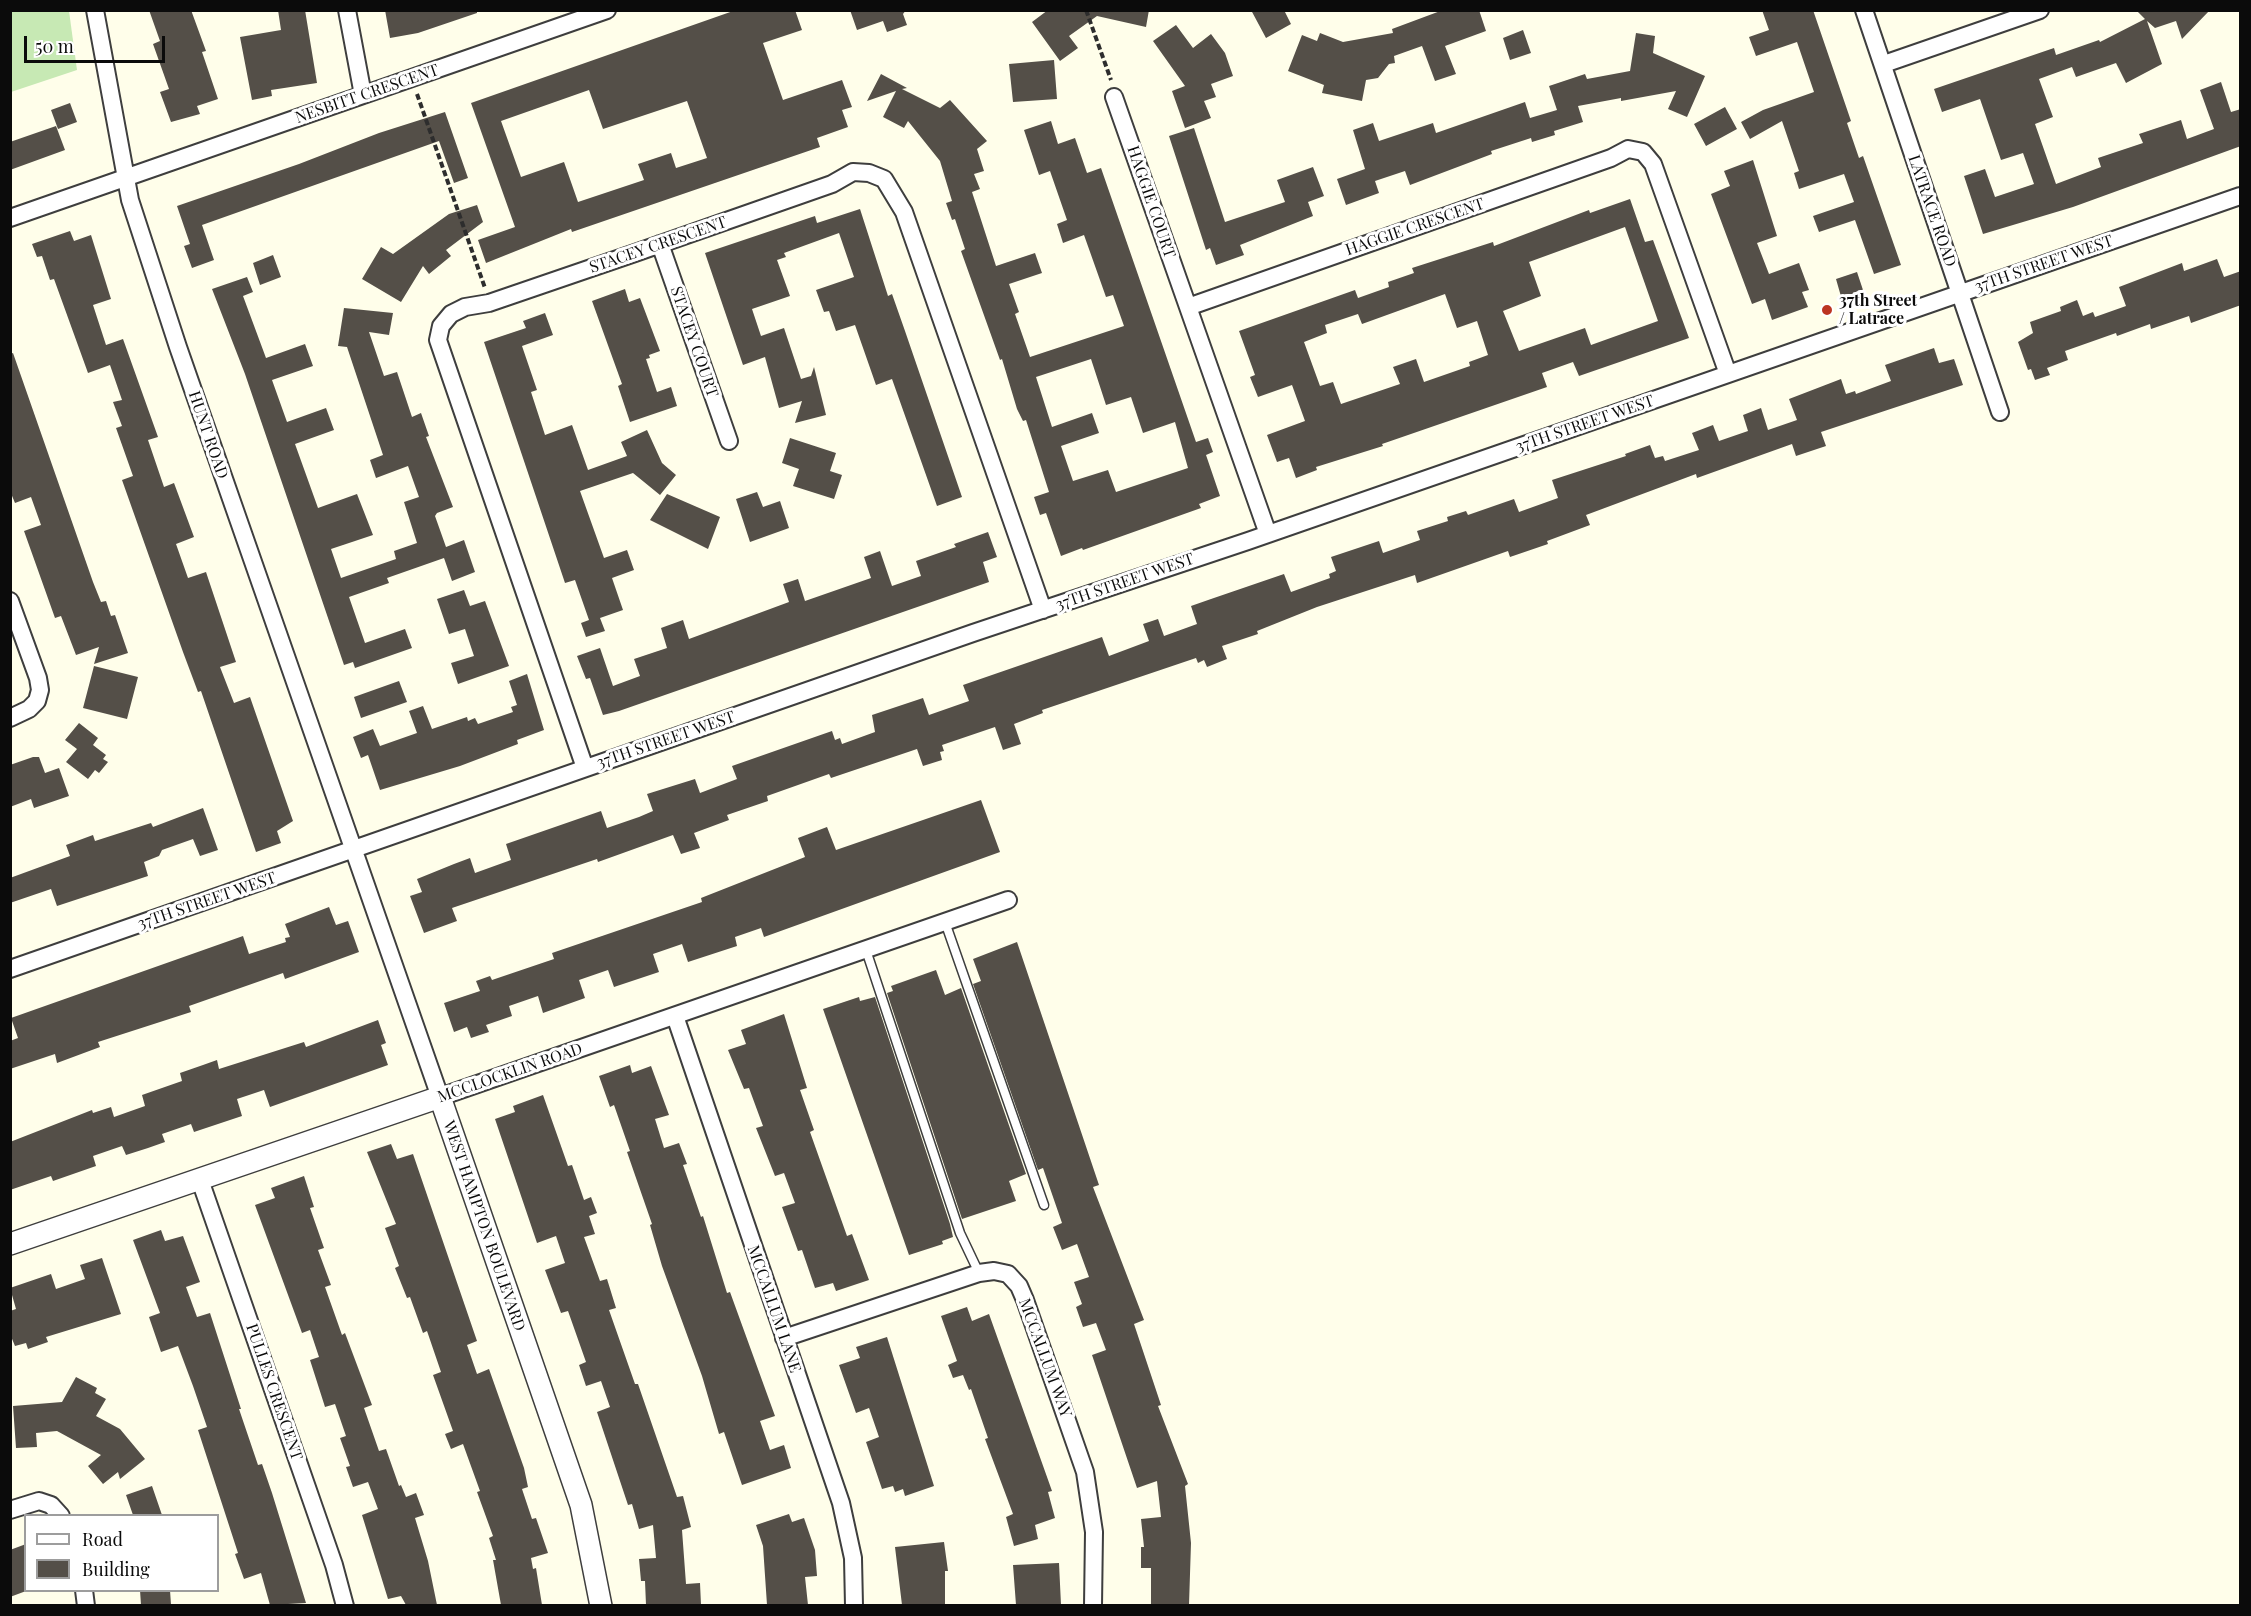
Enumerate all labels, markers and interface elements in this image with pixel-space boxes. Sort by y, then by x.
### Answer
scale bar [27,24,168,62]
text: 50 m [35,34,74,58]
street label: NESBITT CRESCENT [293,60,441,128]
street label: HAGGIE COURT [1123,143,1179,261]
street label: LATRACE ROAD [1904,153,1960,269]
street label: HAGGIE CRESCENT [1343,194,1487,260]
street label: STACEY CRESCENT [587,213,729,277]
street label: 37TH STREET WEST [1972,231,2116,297]
street label: STACEY COURT [666,284,722,400]
place label: 37th Street / Latrace [1839,291,1917,329]
marker: 37th Street / Latrace [1820,303,1834,317]
street label: HUNT ROAD [184,389,232,481]
street label: 37TH STREET WEST [1513,391,1657,457]
street label: 37TH STREET WEST [1053,549,1197,615]
street label: 37TH STREET WEST [594,707,738,773]
street label: 37TH STREET WEST [135,868,279,934]
street label: MCCLOCKLIN ROAD [435,1039,585,1107]
street label: WEST HAMPTON BOULEVARD [439,1118,529,1334]
street label: MCCALLUM LANE [743,1243,805,1375]
street label: MCCALLUM WAY [1015,1296,1075,1420]
street label: PULLES CRESCENT [242,1321,306,1463]
legend [24,1514,219,1592]
text: Road [82,1527,123,1551]
text: Building [82,1557,150,1581]

